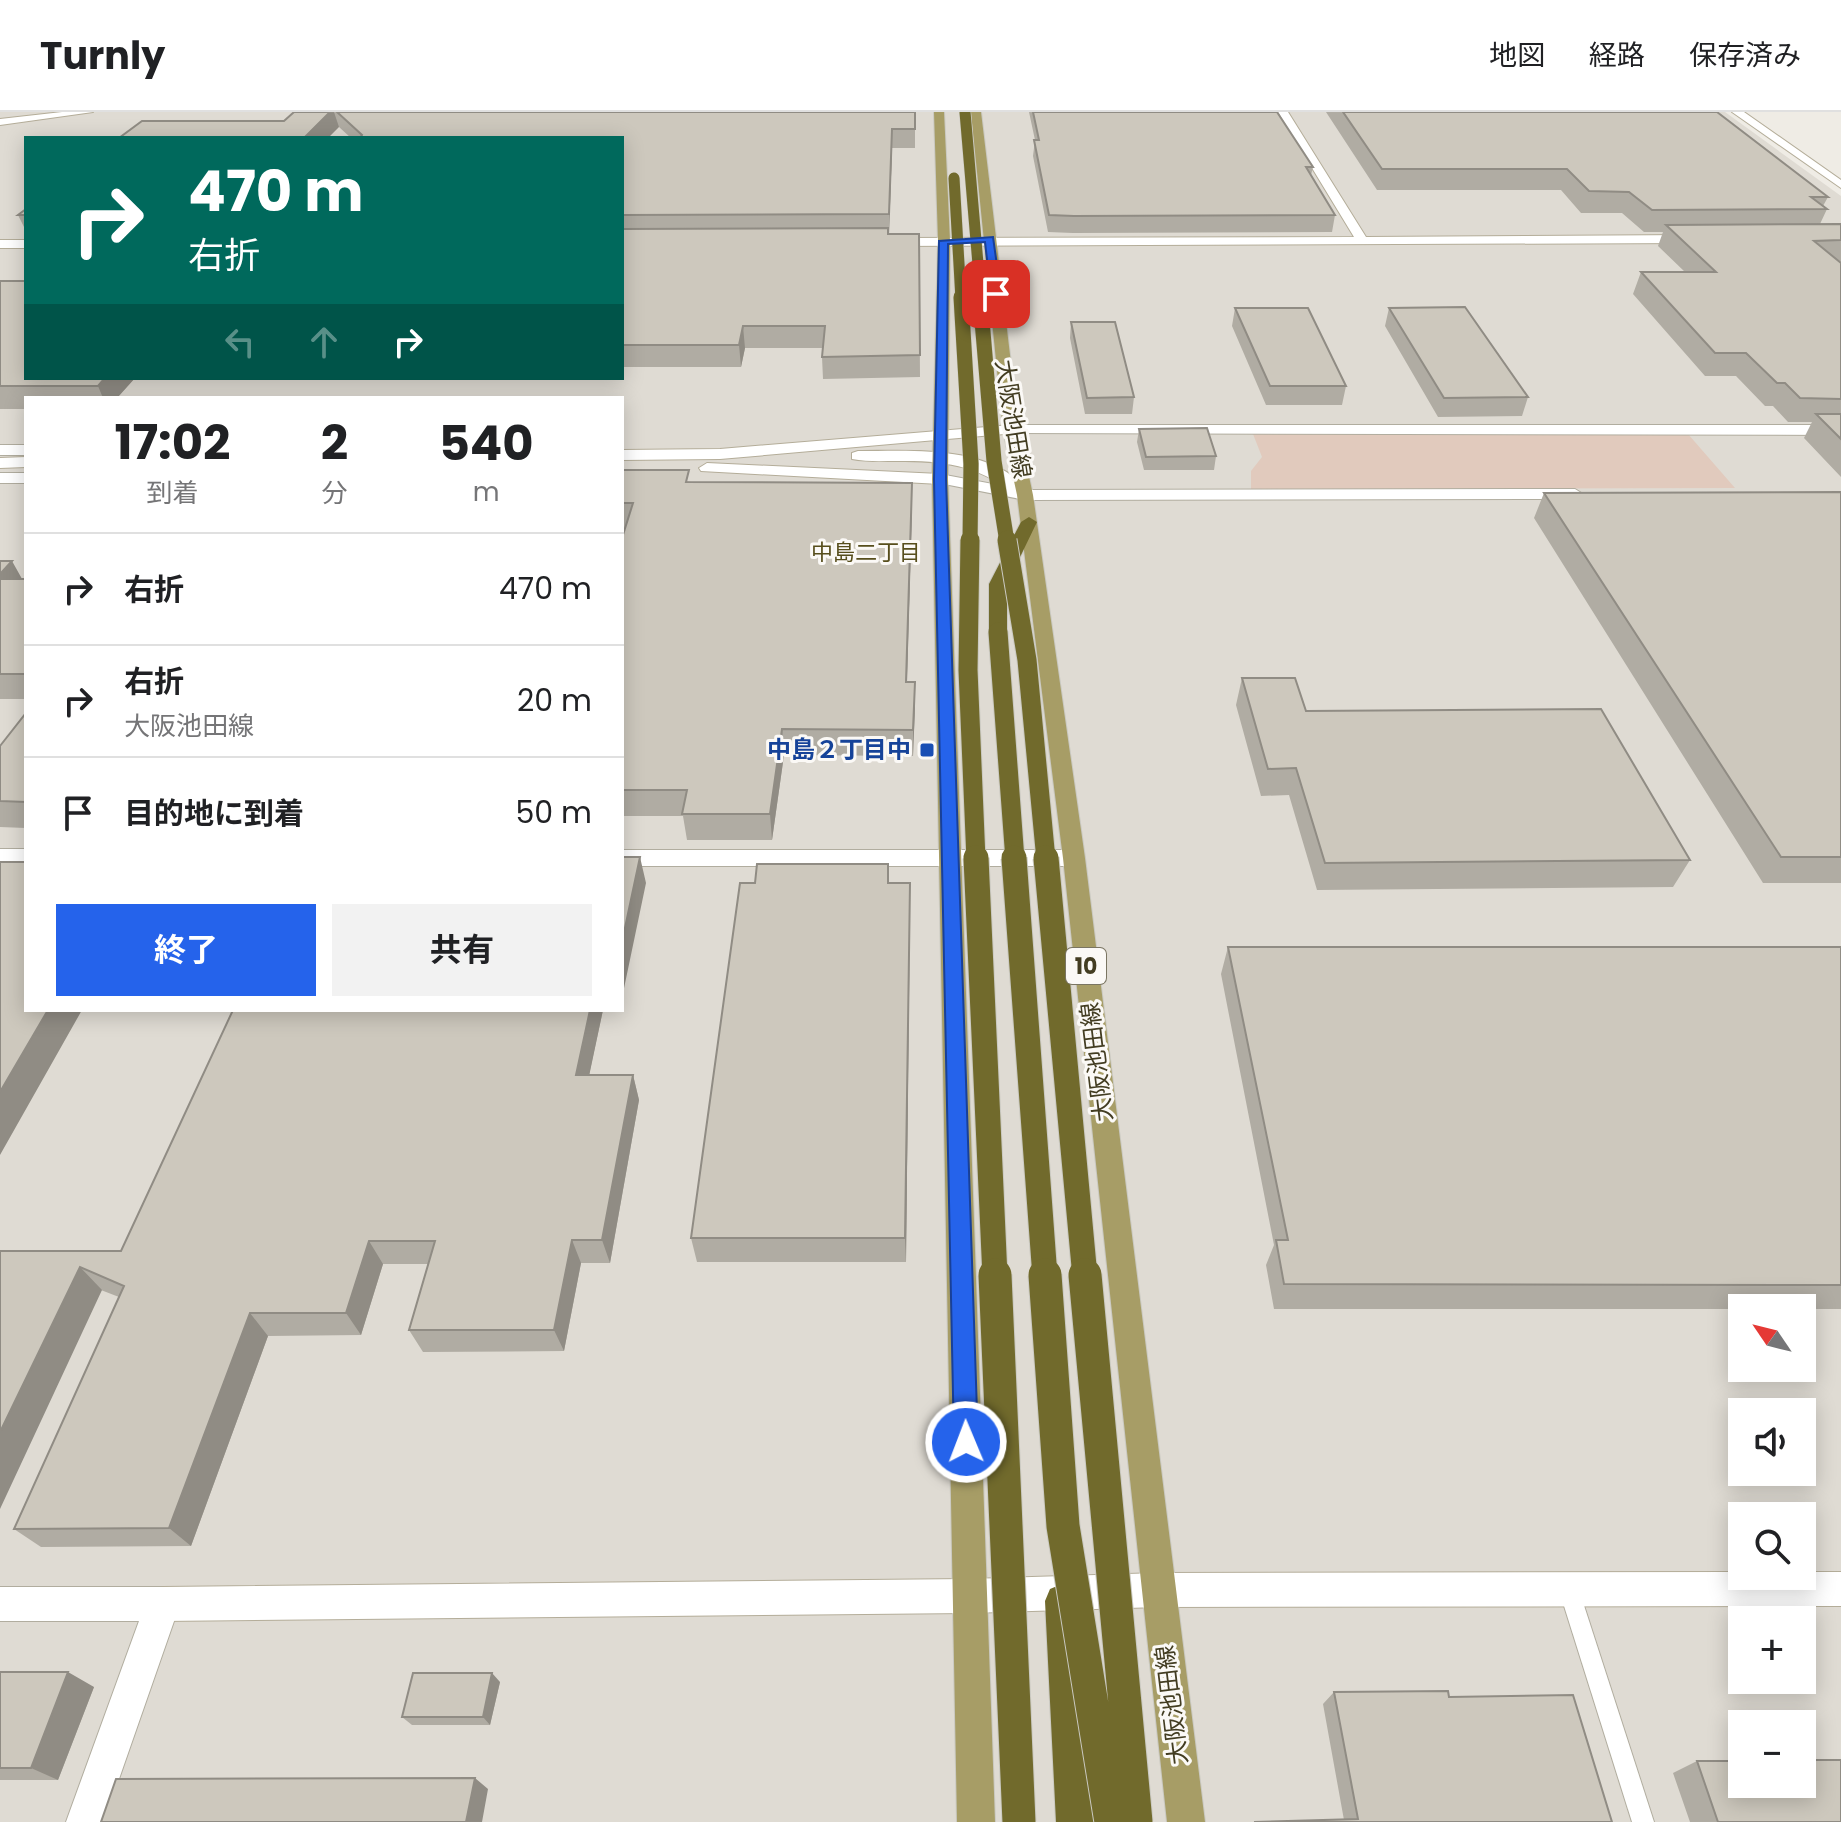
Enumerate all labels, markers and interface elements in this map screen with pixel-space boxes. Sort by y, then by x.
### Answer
text: Turnly [40,29,165,82]
text: 地図 [1489,36,1545,75]
text: 経路 [1589,36,1645,75]
text: 保存済み [1689,36,1801,75]
text: 470 m [188,152,364,231]
icon: right [56,168,160,272]
text: 右折 [188,230,260,281]
pin [962,260,1030,328]
icon: arrive [974,272,1018,316]
icon: left [218,320,262,364]
icon: ahead [302,320,346,364]
icon: right [386,320,430,364]
street label: 大阪池田線 [988,357,1039,481]
text: 17:02 [114,409,230,476]
text: 2 [321,409,348,476]
text: 540 [439,410,534,477]
text: m [473,474,500,510]
text: 到着 [146,475,198,511]
text: 分 [322,475,348,511]
district label: 中島二丁目 [811,537,921,568]
icon: right [56,567,100,611]
text: 470 m [499,567,592,610]
text: 右折 [124,568,184,611]
text: 右折 [124,660,184,703]
icon: right [56,679,100,723]
text: 20 m [517,679,592,722]
text: 大阪池田線 [124,708,254,744]
place label: 中島２丁目中 [767,733,911,766]
marker: 中島２丁目中 [918,741,936,759]
icon: arrive [56,791,100,835]
text: 50 m [515,791,592,834]
text: 目的地に到着 [124,792,304,835]
button: 終了 [56,904,316,996]
button: 共有 [332,904,592,996]
road number: 10 [1066,948,1106,984]
street label: 大阪池田線 [1073,1000,1120,1124]
north arrow [1728,1294,1816,1382]
map controls [1728,1294,1816,1798]
button: sound [1728,1398,1816,1486]
position arrow [924,1400,1008,1484]
button: search [1728,1502,1816,1590]
button: + [1728,1606,1816,1694]
street label: 大阪池田線 [1148,1643,1195,1767]
button: − [1728,1710,1816,1798]

